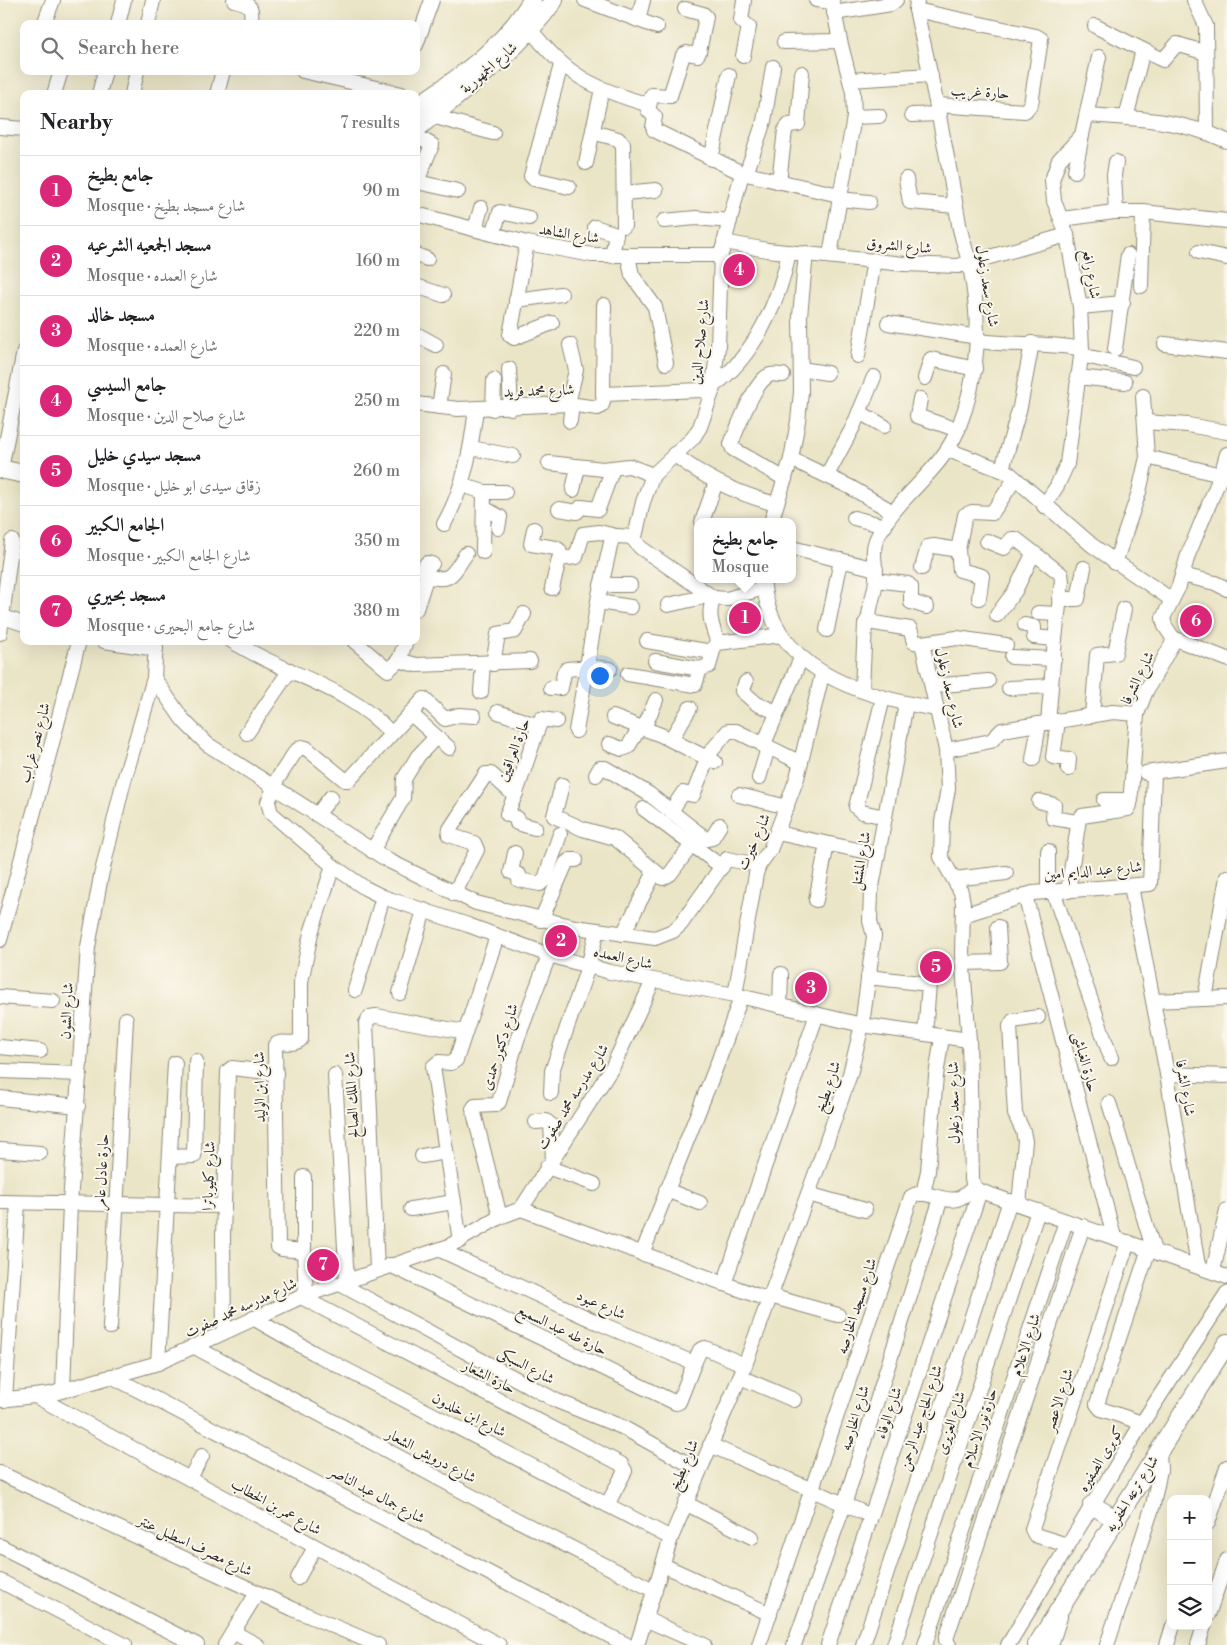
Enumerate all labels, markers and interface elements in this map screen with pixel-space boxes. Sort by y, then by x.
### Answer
search box [20,20,420,75]
icon: search [38,34,66,62]
text: Search here [78,36,179,60]
street label: شارع الجمهورية [457,38,523,100]
street label: حارة غريب [950,80,1010,105]
text: Nearby [40,110,113,136]
text: 7 results [340,113,400,133]
text: جامع بطيخ [87,163,154,187]
text: 1 [52,181,60,201]
text: 90 m [362,181,400,201]
text: Mosque · شارع مسجد بطيخ [87,196,245,216]
street label: شارع الشاهد [537,220,601,251]
text: مسجد الجمعيه الشرعيه [87,233,212,257]
street label: شارع الشروق [865,234,932,261]
street label: شارع سعد زعلول [968,244,1003,329]
street label: شارع رافع [1073,248,1105,301]
text: 2 [51,251,61,271]
text: 160 m [356,251,400,271]
pin: 4 [723,251,755,289]
text: Mosque · شارع العمده [87,266,218,286]
street label: شارع صلاح الدين [686,298,717,386]
text: مسجد خالد [87,303,155,327]
text: 3 [51,321,61,341]
text: 220 m [354,321,400,341]
text: Mosque · شارع العمده [87,336,218,356]
text: جامع السيسي [87,373,167,397]
street label: شارع محمد فريد [503,380,575,405]
text: 4 [51,391,61,411]
text: 250 m [354,391,400,411]
text: Mosque · شارع صلاح الدين [87,406,246,426]
text: مسجد سيدي خليل [87,443,201,467]
text: 5 [51,461,61,481]
text: 260 m [353,461,400,481]
text: Mosque · زقاق سيدى ابو خليل [87,476,261,496]
text: الجامع الكبير [87,513,164,537]
popup [694,518,796,583]
text: جامع بطيخ [712,527,778,551]
text: 6 [51,531,61,551]
text: 350 m [354,531,400,551]
text: Mosque · شارع الجامع الكبير [87,546,251,566]
text: Mosque [712,557,769,577]
text: مسجد بحيري [87,583,166,607]
pin: 1 [729,599,761,637]
text: 7 [51,601,61,621]
text: 380 m [353,601,400,621]
pin: 6 [1180,602,1212,640]
text: Mosque · شارع جامع البحيرى [87,616,255,636]
street label: شارع سعد زعلول [928,646,968,731]
street label: شارع الشرفا [1117,648,1162,709]
your location [587,663,613,689]
street label: شارع نصر غراب [15,701,58,786]
street label: حارة العراقيين [493,716,535,784]
street label: شارع خيرت [733,811,778,875]
street label: شارع المشتل [846,830,878,892]
street label: شارع عبد الدايم امين [1043,857,1143,888]
pin: 2 [545,922,577,960]
street label: شارع العمده [591,942,654,977]
pin: 5 [920,948,952,986]
pin: 3 [795,969,827,1007]
street label: شارع الشون [56,982,81,1040]
street label: شارع دكتور حمدى [477,1001,526,1094]
street label: حارة الغباشى [1067,1030,1102,1095]
street label: شارع مدرسه محمد صفوت [533,1040,616,1155]
street label: شارع ابن الوليد [250,1051,273,1123]
street label: شارع الملك الصالح [340,1051,368,1139]
street label: شارع الشرفا [1168,1058,1199,1118]
street label: شارع بطيخ [811,1059,849,1117]
street label: شارع سعد زعلول [944,1061,967,1145]
street label: حارة عادل عامر [91,1133,114,1211]
street label: شارع كليوباترا [198,1141,223,1211]
pin: 7 [307,1246,339,1284]
street label: شارع مسجد الخارصه [833,1256,884,1357]
street label: شارع مدرسه محمد صفوت [182,1274,301,1345]
street label: شارع عبود [572,1286,629,1327]
street label: حارة طه عبد السميع [512,1300,610,1364]
street label: شارع الاعلام [1007,1311,1048,1380]
street label: شارع السبكى [493,1343,558,1391]
street label: حارة الشعار [458,1355,518,1398]
street label: شارع الحاج عبد الرحمن [895,1363,950,1474]
street label: شارع الاعصر [1039,1366,1081,1437]
street label: شارع الخارصه [836,1383,877,1454]
street label: شارع الوفاء [871,1384,910,1442]
street label: حارة نور الاسلام [958,1386,1005,1471]
street label: شارع ابن خلدون [427,1388,509,1444]
street label: شارع العزيرى [932,1389,973,1458]
street label: كوبرى الصفيره [1074,1422,1128,1496]
street label: شارع درويش الشعار [380,1423,479,1490]
street label: شارع بطيخ [665,1437,707,1495]
street label: شارع ترعه الحفريه [1101,1452,1166,1537]
street label: شارع جمال عبد الناصر [323,1461,428,1531]
street label: شارع عمر بن الخطاب [226,1474,325,1542]
map controls [1167,1495,1212,1630]
button: + [1167,1495,1212,1540]
street label: شارع مصرف اسطبل عنتر [132,1510,255,1584]
button: − [1167,1540,1212,1585]
button: layers [1167,1585,1212,1630]

